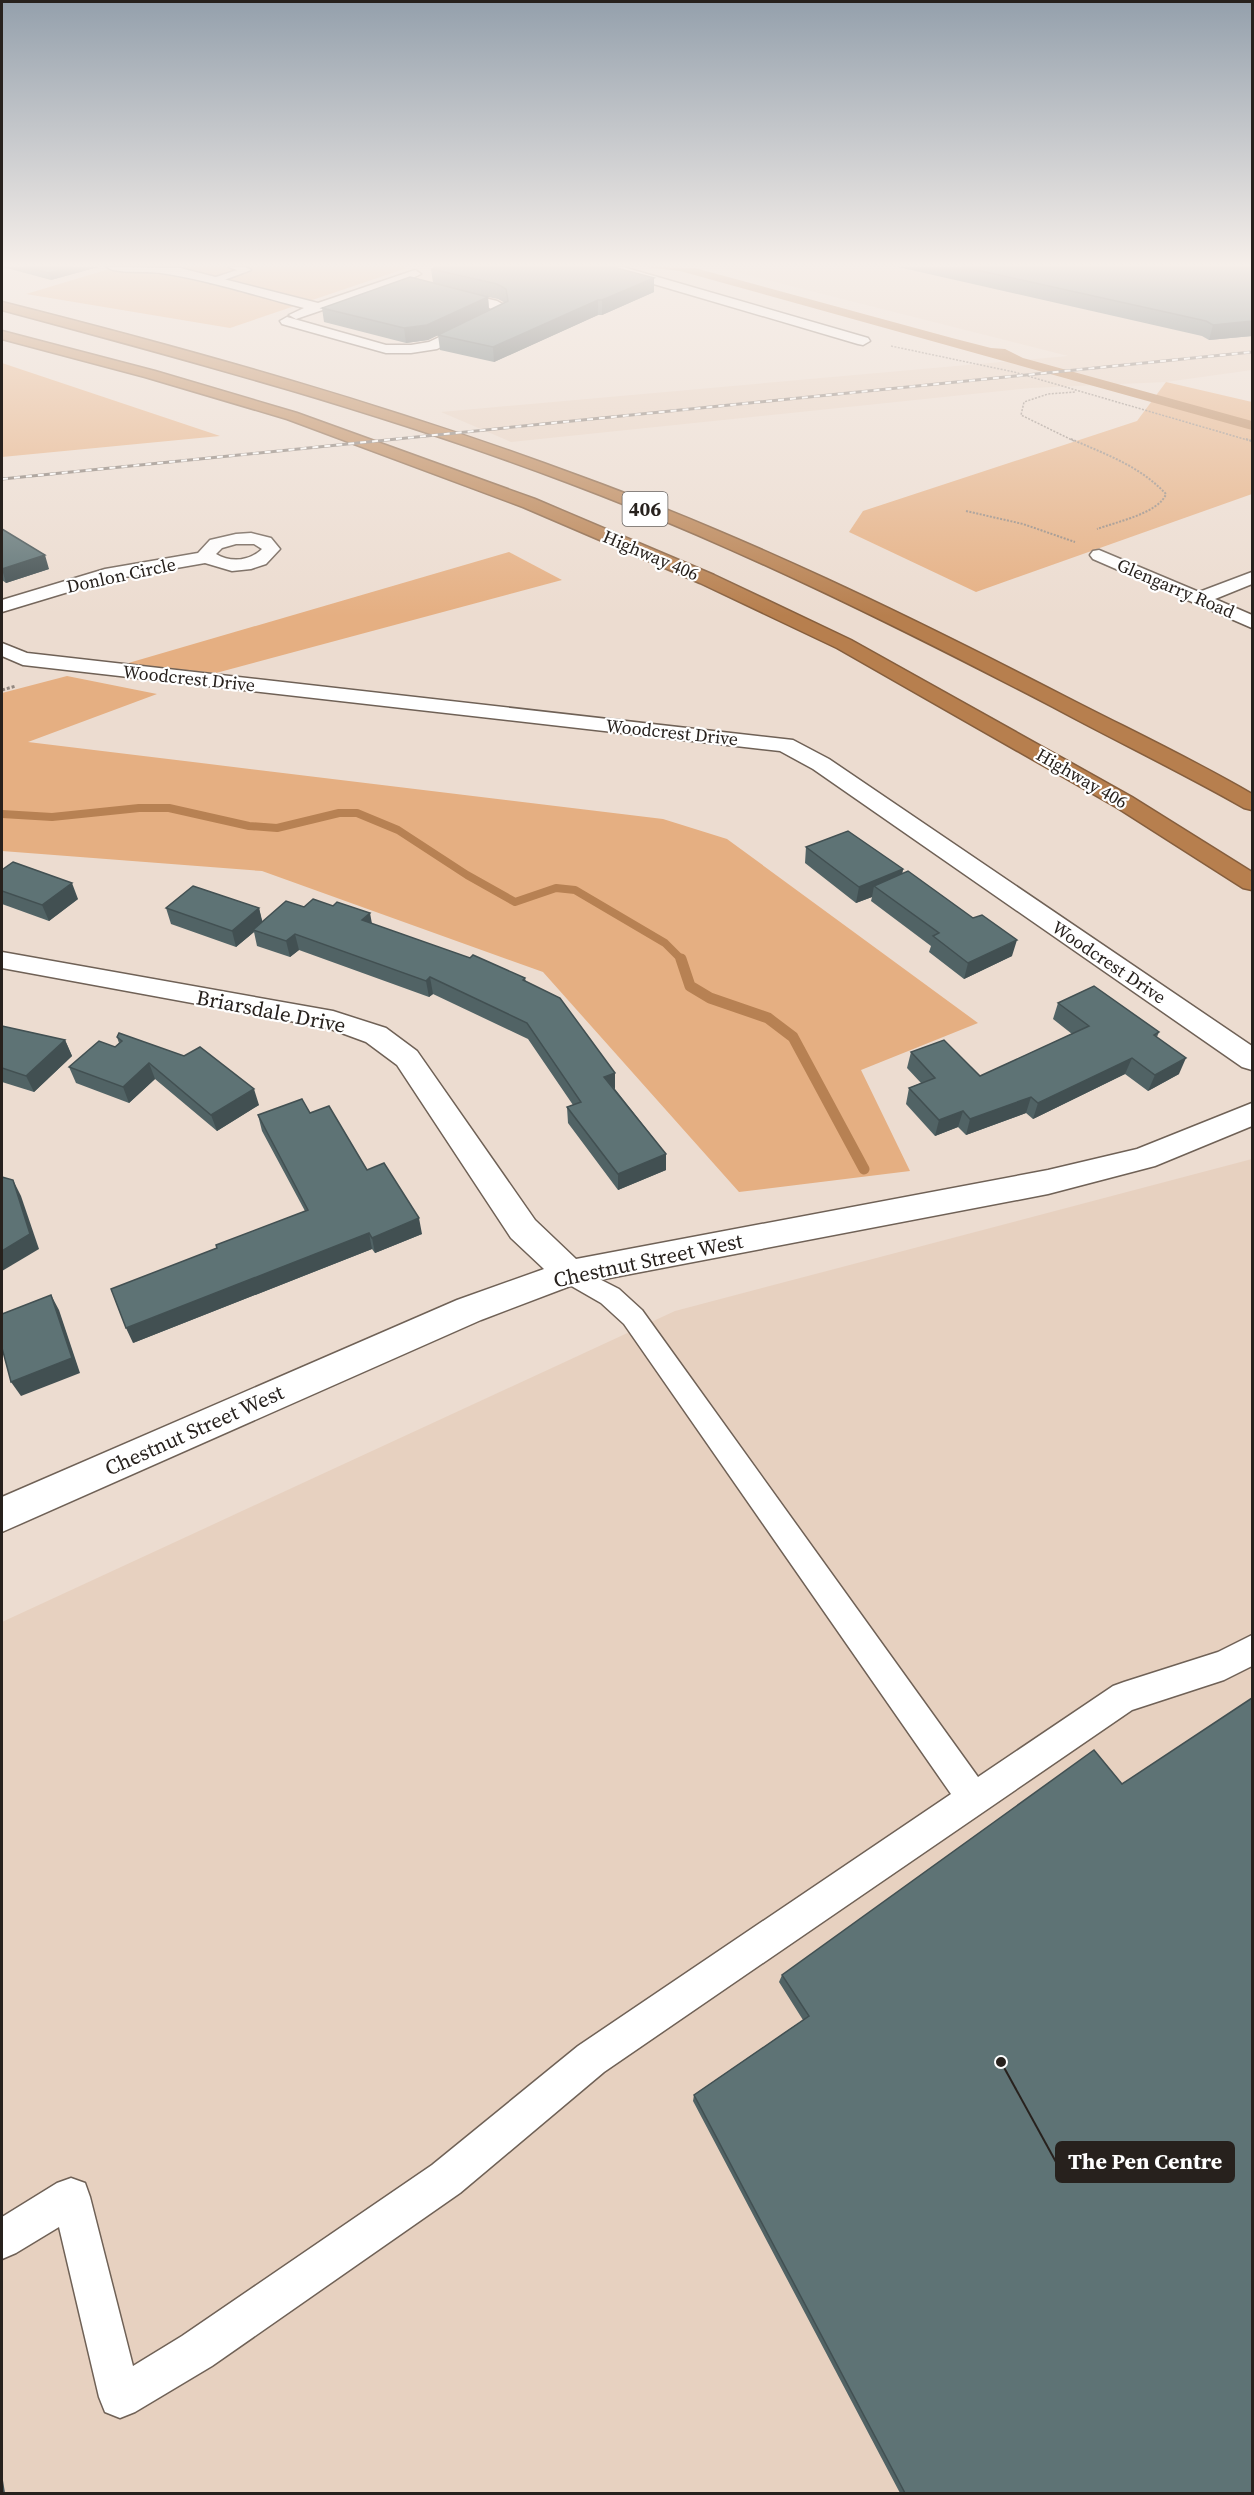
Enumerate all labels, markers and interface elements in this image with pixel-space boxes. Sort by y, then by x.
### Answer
road number: 406 [622,492,668,526]
street label: Highway 406 [599,524,703,586]
street label: Donlon Circle [64,551,178,599]
street label: Glengarry Road [1113,552,1239,624]
street label: Woodcrest Drive [122,659,256,697]
street label: Woodcrest Drive [605,713,739,751]
street label: Highway 406 [1032,742,1132,814]
street label: Woodcrest Drive [1047,915,1171,1009]
street label: Briarsdale Drive [194,982,348,1040]
street label: Chestnut Street West [551,1226,746,1294]
street label: Chestnut Street West [100,1377,288,1482]
callout: The Pen Centre [1056,2142,1234,2182]
text: The Pen Centre [1068,2146,1222,2176]

